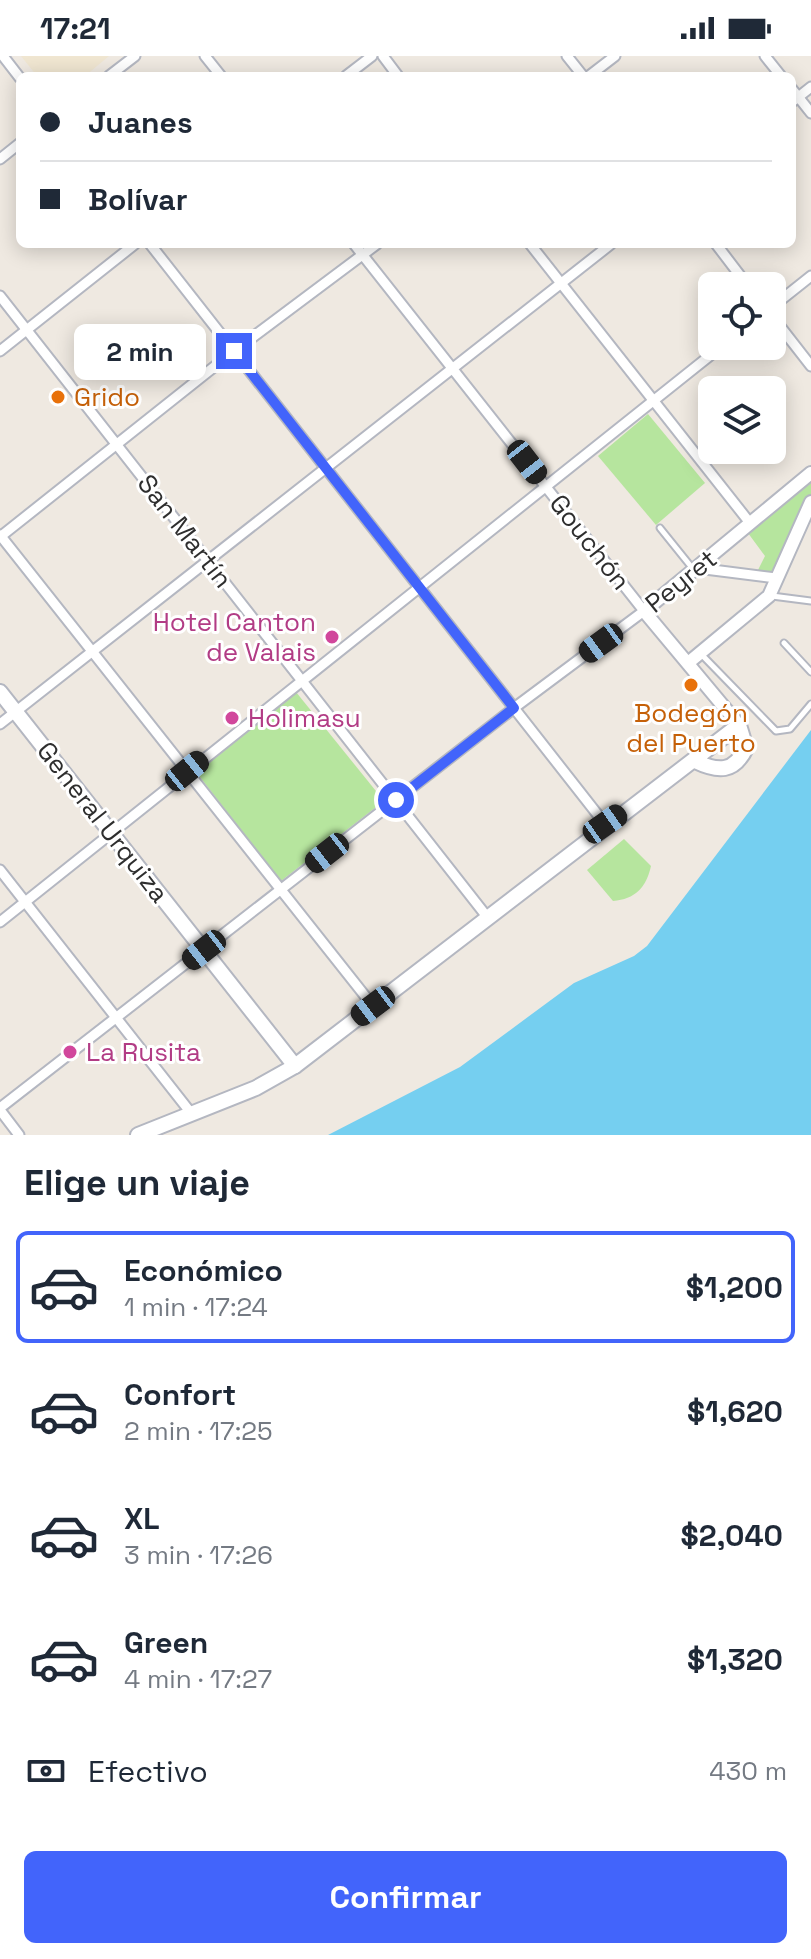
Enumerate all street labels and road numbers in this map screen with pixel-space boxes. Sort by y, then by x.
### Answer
street label: San Martín [130,467,240,595]
street label: Gouchón [542,487,638,597]
street label: Peyret [638,542,724,620]
street label: General Urquiza [29,735,177,909]

